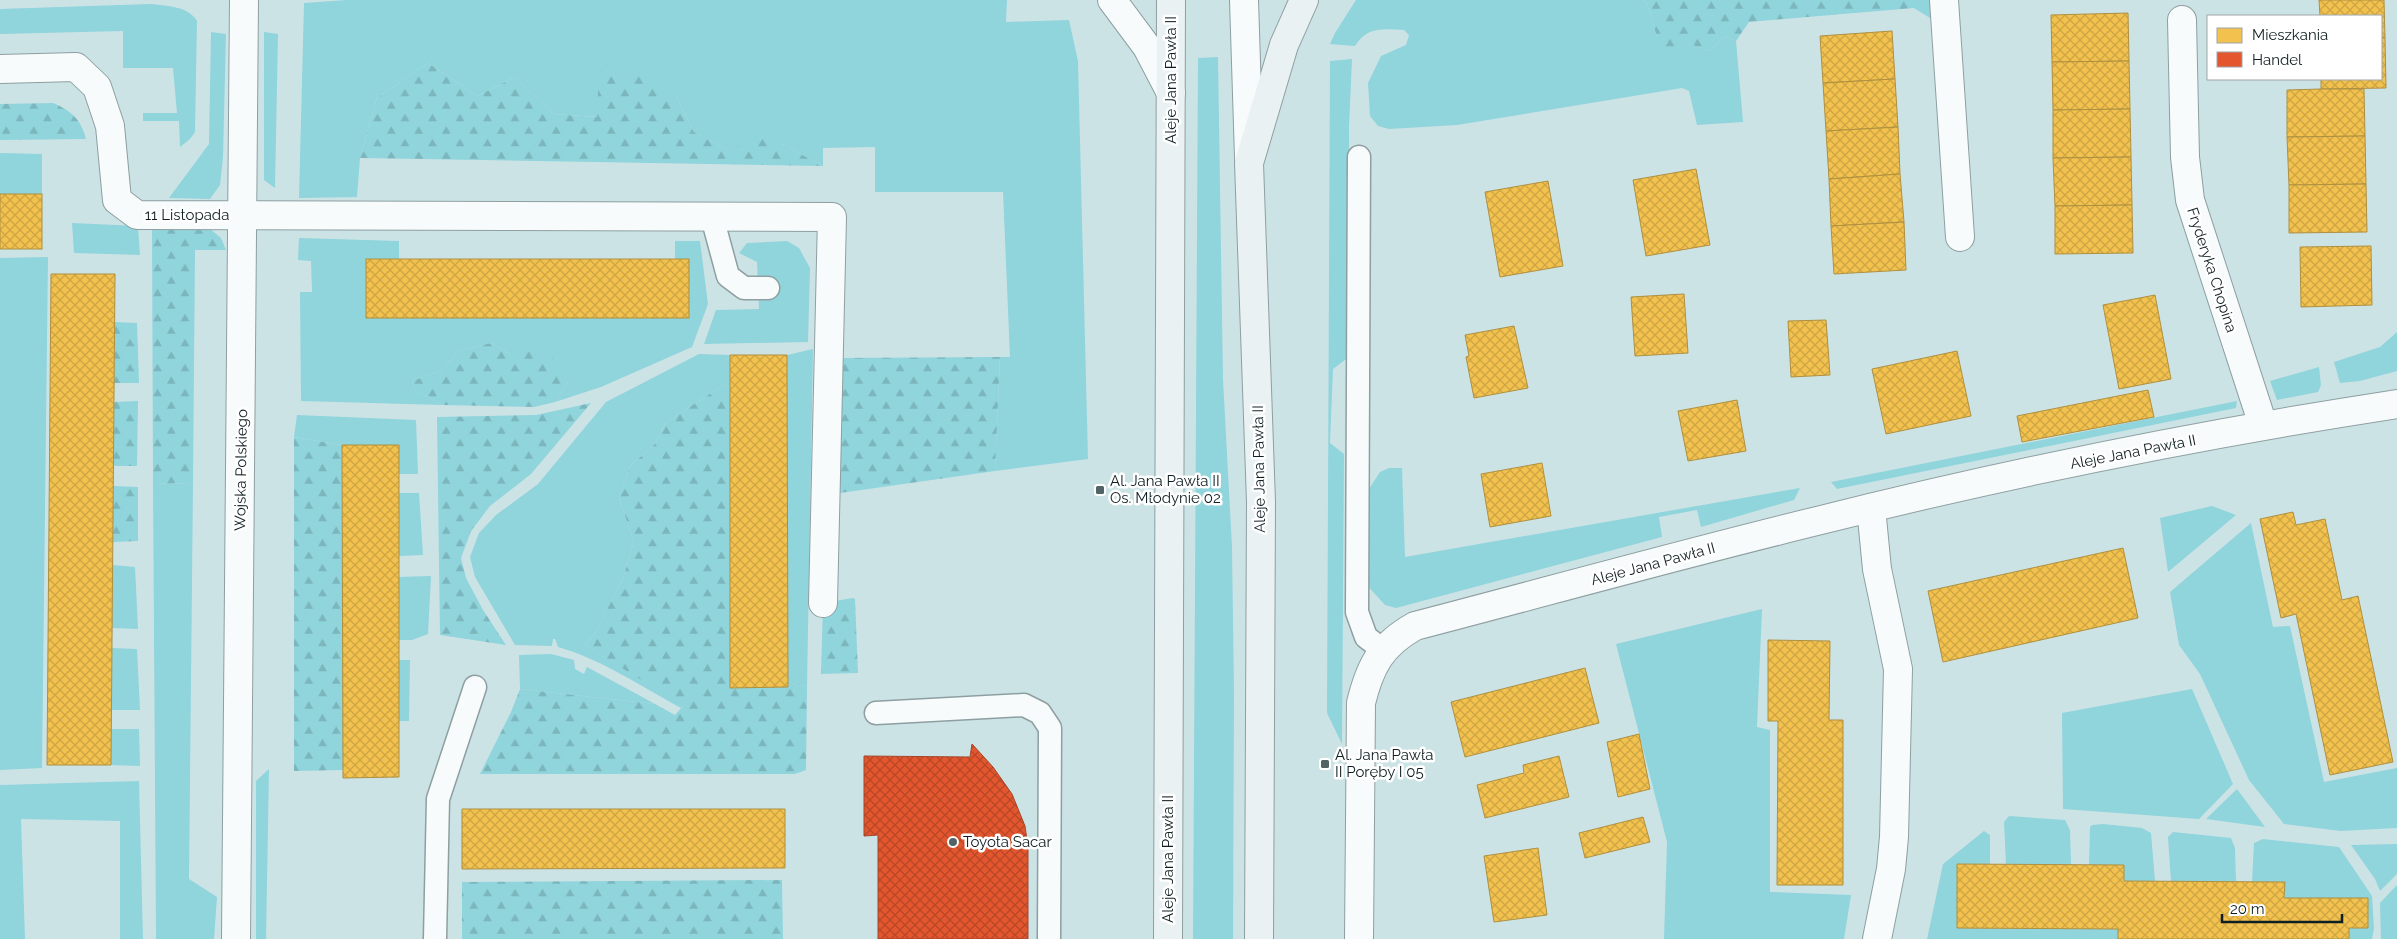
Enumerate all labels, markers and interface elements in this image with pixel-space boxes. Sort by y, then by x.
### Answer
legend [2207,15,2382,80]
street label: Aleje Jana Pawła II [1162,16,1180,144]
text: Mieszkania [2252,26,2328,44]
text: Handel [2252,51,2303,69]
street label: Fryderyka Chopina [2183,205,2241,335]
street label: 11 Listopada [145,206,229,224]
street label: Aleje Jana Pawła II [1249,405,1269,533]
street label: Wojska Polskiego [231,409,251,531]
street label: Aleje Jana Pawła II [2069,431,2197,473]
place label: Al. Jana Pawła II Os. Młodynie 02 [1110,472,1221,507]
marker: Al. Jana Pawła II Os. Młodynie 02 [1094,484,1106,496]
street label: Aleje Jana Pawła II [1589,539,1717,589]
place label: Al. Jana Pawła II Poręby I 05 [1335,746,1433,781]
marker: Al. Jana Pawła II Poręby I 05 [1319,758,1331,770]
street label: Aleje Jana Pawła II [1159,795,1177,923]
place label: Toyota Sacar [963,833,1052,851]
marker: Toyota Sacar [947,836,959,848]
scale bar [2222,892,2342,924]
text: 20 m [2230,900,2265,918]

